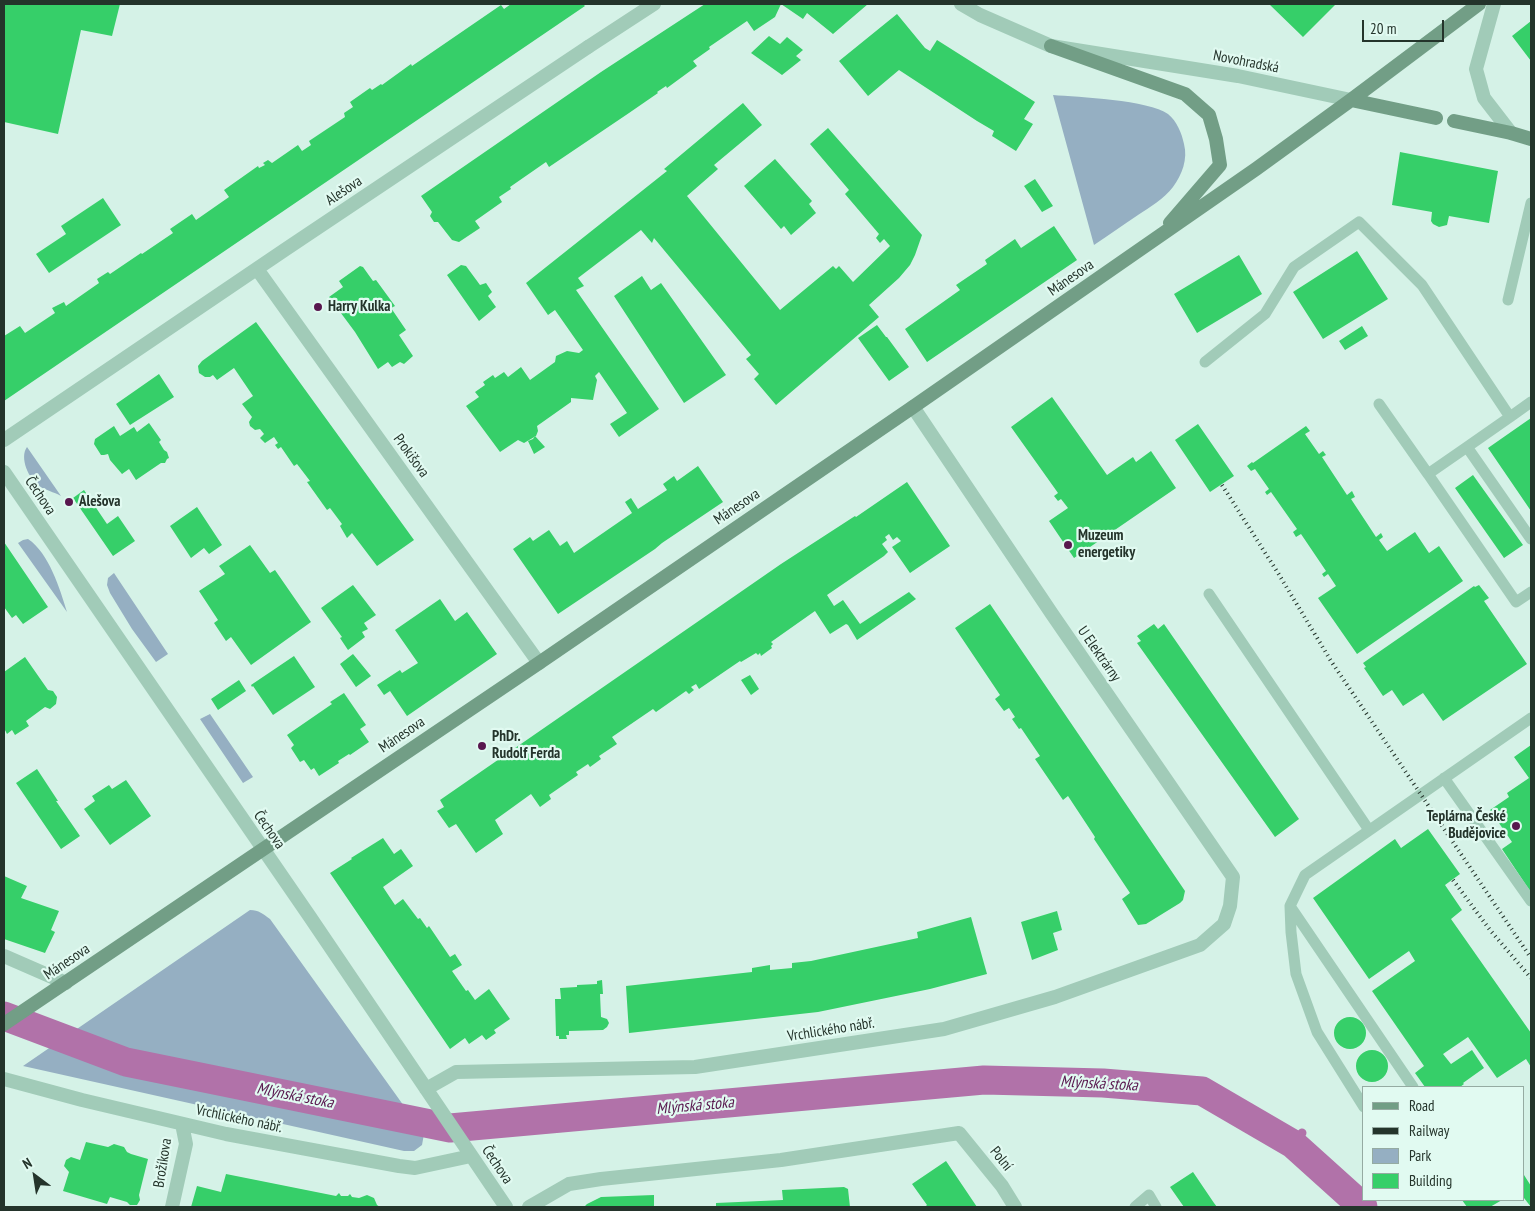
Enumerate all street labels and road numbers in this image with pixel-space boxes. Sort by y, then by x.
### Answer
street label: Novohradská [1211,47,1281,77]
street label: Alešova [322,172,366,210]
street label: Mánesova [1045,256,1097,300]
street label: Prokišova [389,431,433,481]
street label: Čechova [21,473,59,519]
street label: Mánesova [711,485,763,529]
street label: U Elektrárny [1073,623,1125,685]
street label: Mánesova [376,713,428,757]
street label: Čechova [249,807,289,853]
street label: Mánesova [41,940,93,984]
street label: Vrchlického nábř. [786,1014,876,1046]
street label: Vrchlického nábř. [194,1101,284,1137]
street label: Brožíkova [150,1137,176,1189]
street label: Čechova [478,1142,516,1188]
street label: Polní [986,1143,1016,1175]

